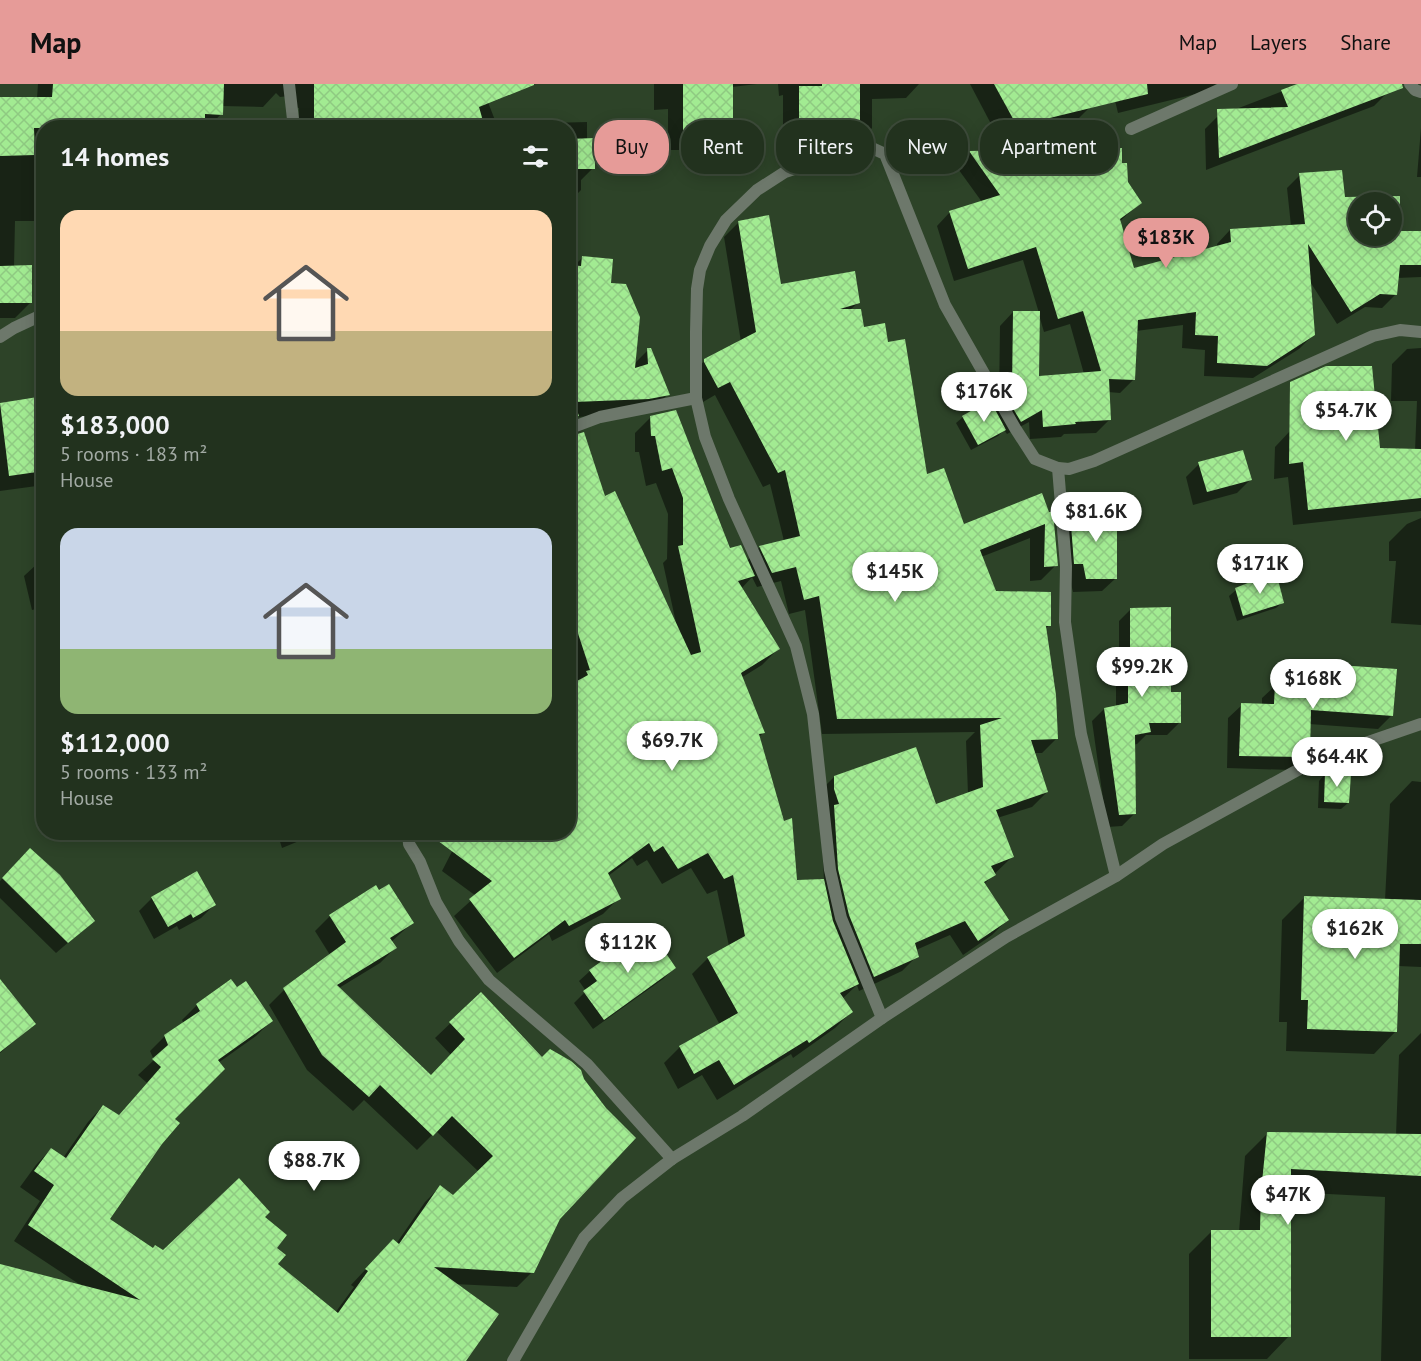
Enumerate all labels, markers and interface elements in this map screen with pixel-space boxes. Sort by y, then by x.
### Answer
text: Map [30,24,81,61]
text: Map [1179,29,1217,56]
text: Layers [1250,29,1307,56]
text: Share [1340,29,1391,56]
chip: Buy [594,120,669,174]
chip: Rent [681,120,764,174]
chip: Filters [776,120,874,174]
chip: New [886,120,968,174]
chip: Apartment [980,120,1118,174]
text: 14 homes [60,140,169,173]
icon: filters [519,140,552,173]
map controls [1348,192,1402,246]
button: locate [1348,192,1402,246]
pin: $183K [1124,218,1208,269]
text: $183K [1137,224,1195,250]
icon: home [252,249,360,357]
pin: $176K [942,372,1026,423]
text: $176K [955,378,1013,404]
pin: $54.7K [1297,391,1395,442]
text: $54.7K [1315,397,1377,423]
text: $183,000 [60,408,170,441]
text: 5 rooms · 183 m² [60,441,207,467]
text: House [60,467,114,493]
pin: $81.6K [1047,492,1145,543]
text: $81.6K [1065,498,1127,524]
pin: $171K [1218,544,1302,595]
text: $171K [1231,550,1289,576]
pin: $145K [853,552,937,603]
text: $145K [866,558,924,584]
icon: home [252,567,360,675]
pin: $99.2K [1093,647,1191,698]
text: $99.2K [1111,653,1173,679]
pin: $168K [1271,659,1355,710]
text: $168K [1284,665,1342,691]
pin: $69.7K [623,721,721,772]
text: $112,000 [60,726,170,759]
text: $69.7K [641,727,703,753]
pin: $64.4K [1288,737,1386,788]
text: $64.4K [1306,743,1368,769]
text: 5 rooms · 133 m² [60,759,207,785]
text: House [60,785,114,811]
pin: $162K [1313,909,1397,960]
text: $162K [1326,915,1384,941]
pin: $112K [586,923,670,974]
text: $112K [599,929,657,955]
pin: $88.7K [265,1141,363,1192]
text: $88.7K [283,1147,345,1173]
pin: $47K [1252,1175,1324,1226]
text: $47K [1265,1181,1311,1207]

